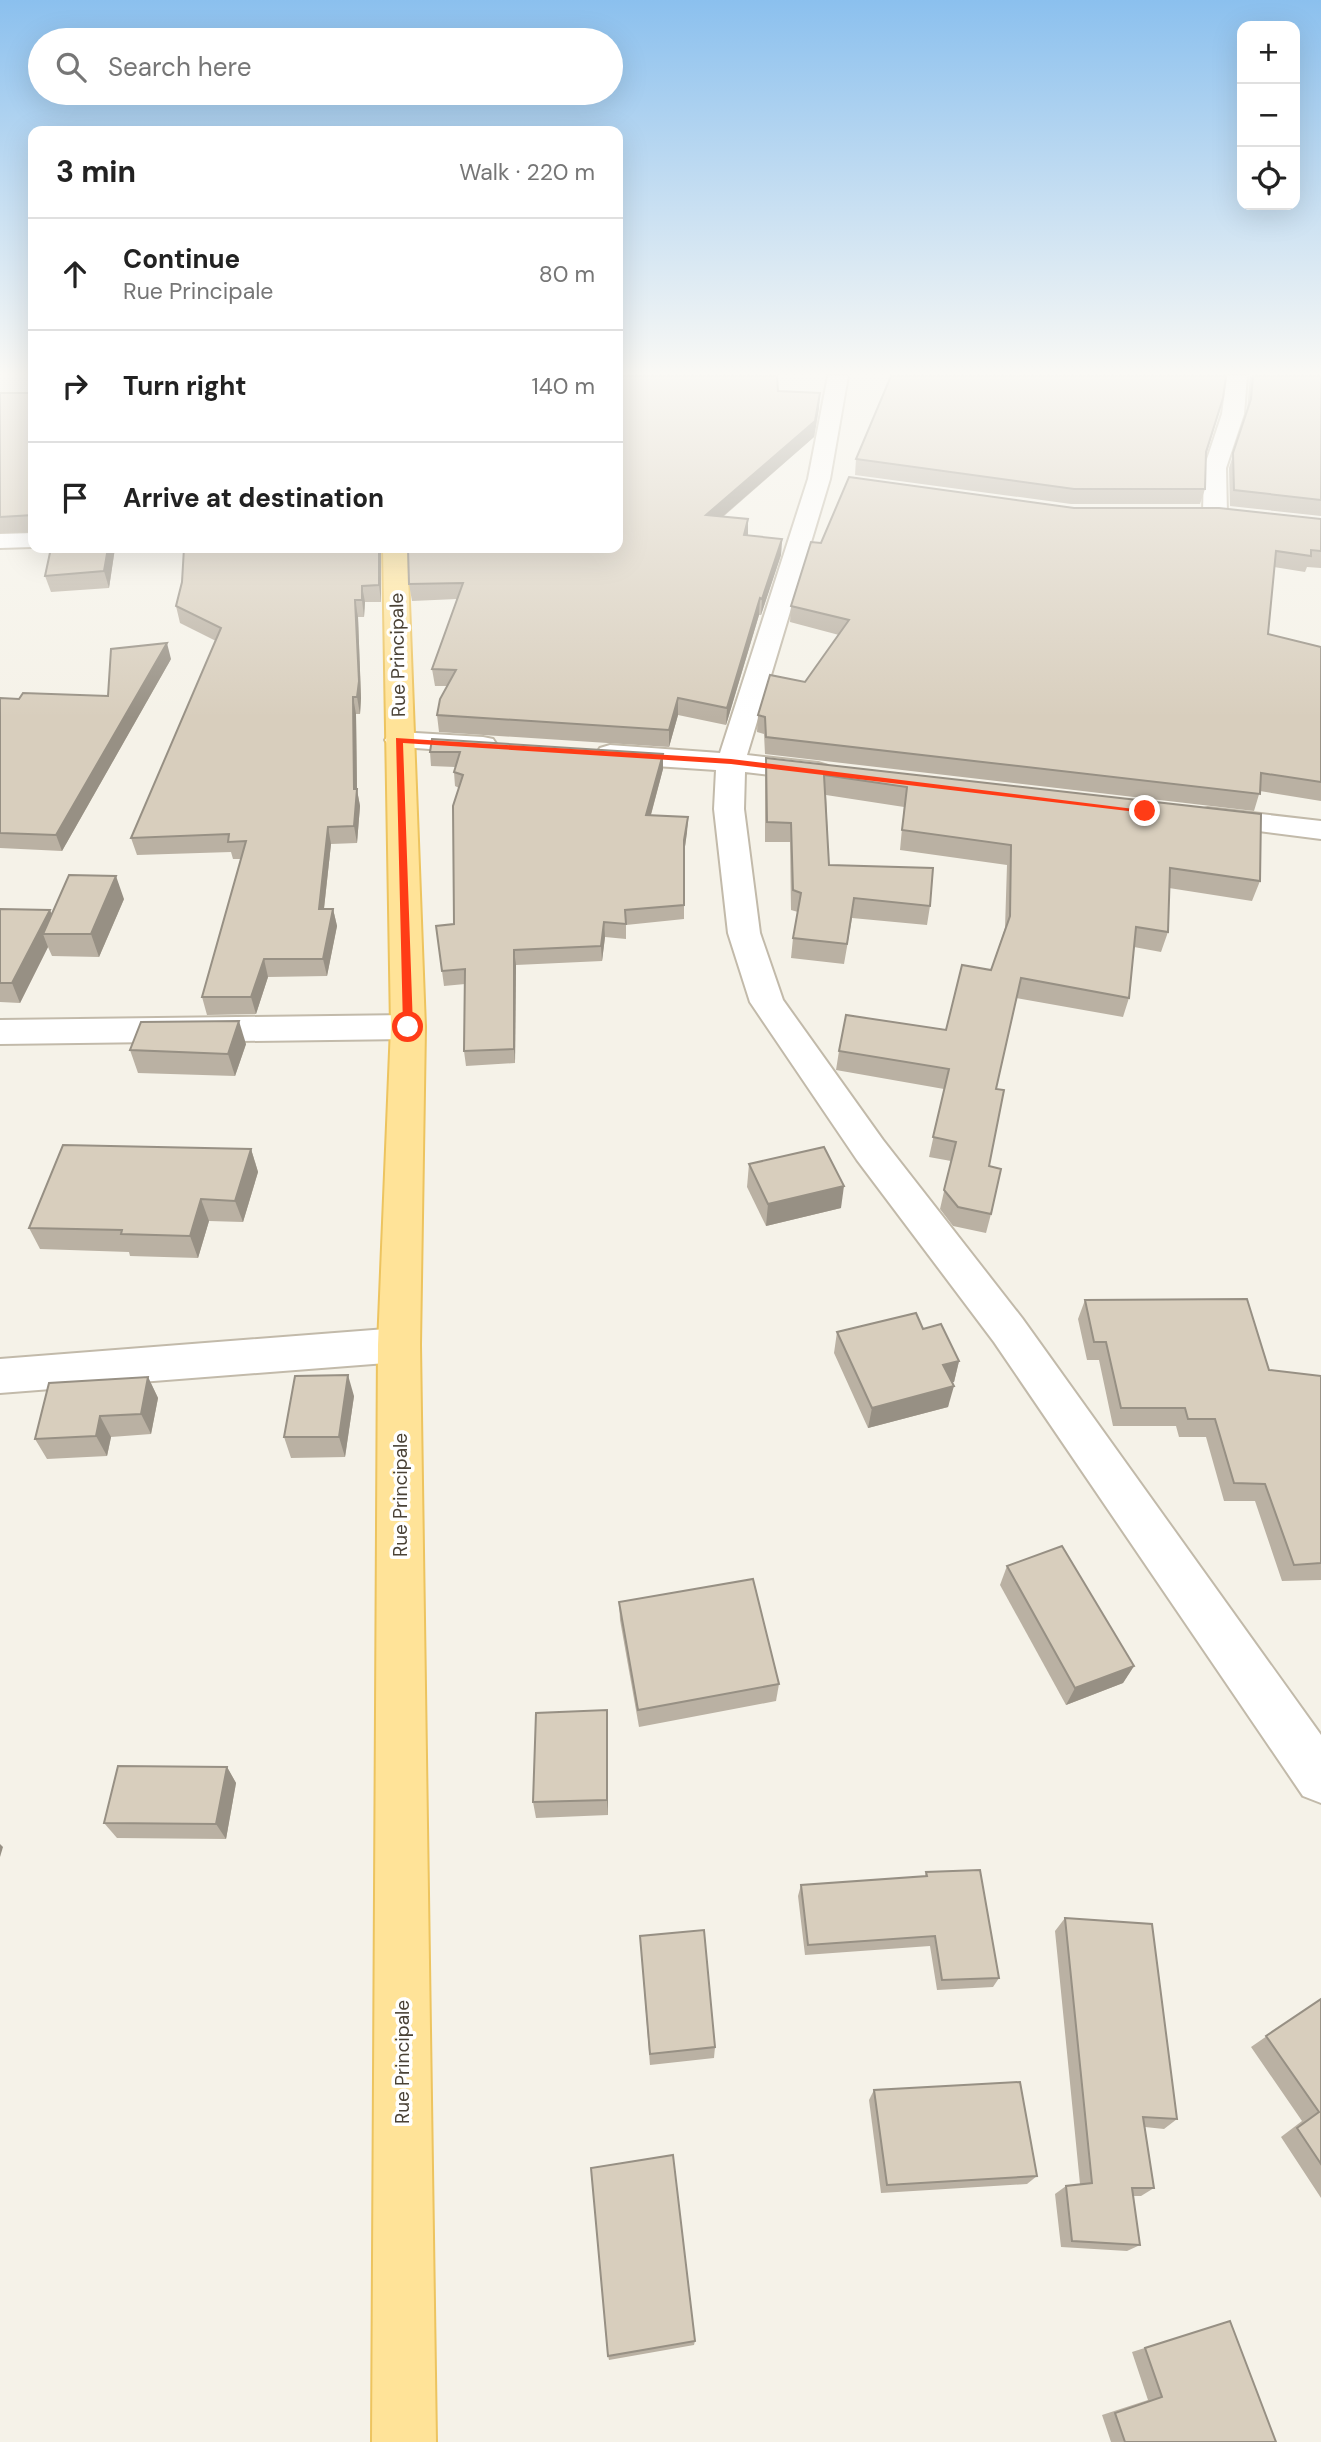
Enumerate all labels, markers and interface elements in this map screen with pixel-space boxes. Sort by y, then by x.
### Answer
map controls [1237,21,1300,210]
button: + [1237,21,1300,84]
search box [28,28,623,105]
icon: search [52,48,90,86]
text: Search here [108,50,251,84]
button: − [1237,84,1300,147]
button: locate [1237,147,1300,210]
text: 3 min [56,152,136,191]
text: Walk · 220 m [459,157,595,187]
text: Continue [123,242,240,276]
icon: ahead [56,255,94,293]
text: 80 m [539,259,595,289]
text: Rue Principale [123,276,273,306]
icon: right [56,367,94,405]
text: Turn right [123,369,247,403]
text: 140 m [532,371,595,401]
icon: arrive [56,479,94,517]
text: Arrive at destination [123,481,384,515]
street label: Rue Principale [384,593,411,717]
route end [1129,795,1160,826]
route start [392,1011,423,1042]
street label: Rue Principale [388,1433,413,1557]
street label: Rue Principale [390,2000,415,2124]

